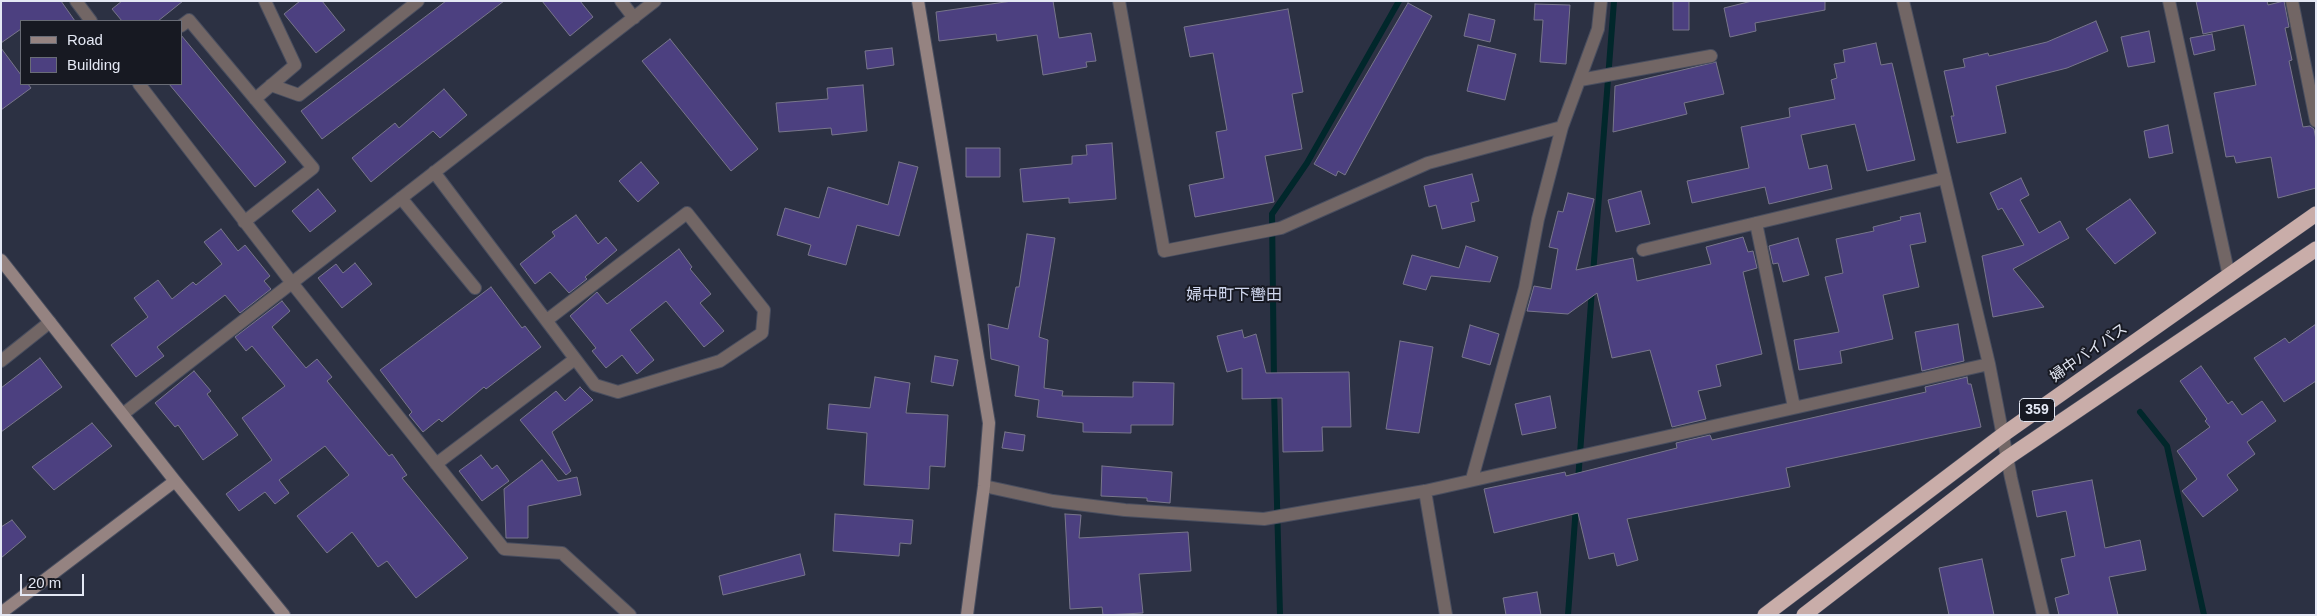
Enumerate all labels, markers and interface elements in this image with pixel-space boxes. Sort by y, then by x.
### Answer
legend [20,20,182,85]
text: Road [67,31,103,48]
text: Building [67,56,120,73]
district label: 婦中町下轡田 [1186,286,1282,306]
street label: 婦中バイパス [2047,320,2131,386]
road number: 359 [2020,398,2054,422]
scale bar [22,564,86,596]
text: 20 m [28,574,61,591]

